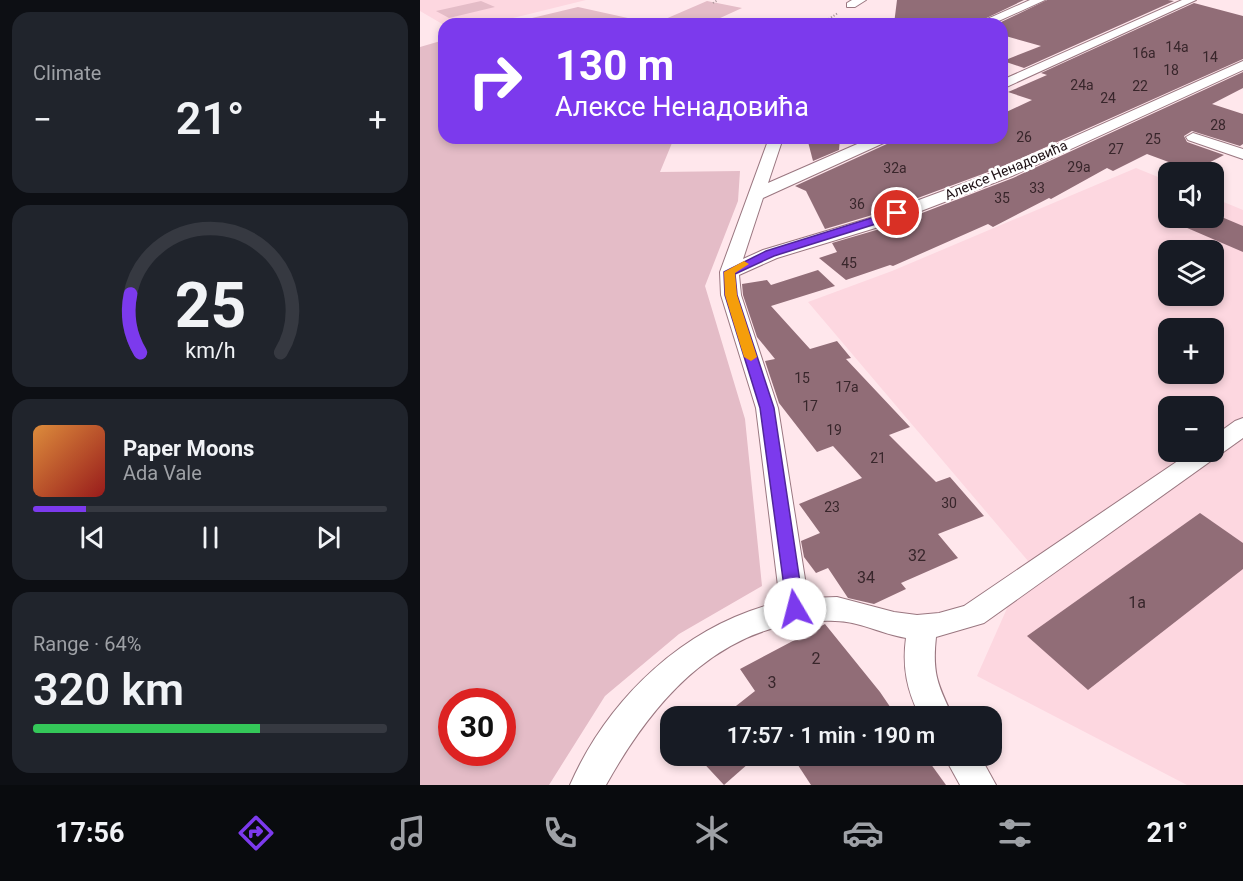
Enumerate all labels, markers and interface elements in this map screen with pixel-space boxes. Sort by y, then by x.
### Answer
house number: 14a [1165,39,1189,55]
text: 130 m [555,41,674,90]
icon: right [456,42,534,120]
house number: 16a [1132,45,1156,61]
house number: 14 [1202,49,1218,65]
text: Climate [33,61,101,85]
house number: 18 [1163,62,1179,78]
house number: 24a [1070,77,1094,93]
house number: 22 [1132,78,1148,94]
house number: 24 [1100,90,1116,106]
text: Алексе Ненадовића [555,91,809,123]
text: 21° [176,92,244,145]
text: − [33,100,52,139]
text: + [368,100,387,139]
house number: 28 [1210,117,1226,133]
house number: 26 [1016,129,1032,145]
house number: 25 [1145,131,1161,147]
street label: Алексе Ненадовића [942,137,1070,203]
house number: 27 [1108,141,1124,157]
house number: 29a [1067,159,1091,175]
house number: 32a [883,160,907,176]
map controls [1158,162,1224,462]
button: sound [1158,162,1224,228]
house number: 33 [1029,180,1045,196]
pin [871,187,922,238]
house number: 35 [994,190,1010,206]
house number: 36 [849,196,865,212]
icon: arrive [880,196,913,229]
button: layers [1158,240,1224,306]
house number: 45 [841,255,857,271]
text: 25 [174,269,246,342]
button: + [1158,318,1224,384]
text: km/h [185,338,235,363]
house number: 15 [794,370,810,386]
house number: 17a [835,379,859,395]
button: − [1158,396,1224,462]
house number: 17 [802,398,818,414]
house number: 19 [826,422,842,438]
text: Paper Moons [123,436,254,461]
house number: 21 [870,450,886,466]
text: Ada Vale [123,461,202,485]
house number: 30 [941,495,957,511]
house number: 23 [824,499,840,515]
icon: previous [76,521,109,554]
icon: pause [194,521,227,554]
icon: next [312,521,345,554]
house number: 32 [908,546,926,565]
house number: 34 [857,568,875,587]
position arrow [763,577,827,641]
house number: 1a [1128,593,1146,612]
text: Range · 64% [33,632,141,656]
house number: 2 [812,649,821,668]
text: 320 km [33,663,184,716]
house number: 3 [768,673,777,692]
speed limit sign: 30 [438,688,516,766]
text: 17:57 · 1 min · 190 m [727,723,935,748]
icon: directions [235,812,277,854]
icon: music [387,812,429,854]
icon: phone [539,812,581,854]
icon: climate [691,812,733,854]
icon: car [842,812,884,854]
icon: filters [994,812,1036,854]
text: 17:56 [55,817,125,849]
text: 21° [1146,817,1188,849]

